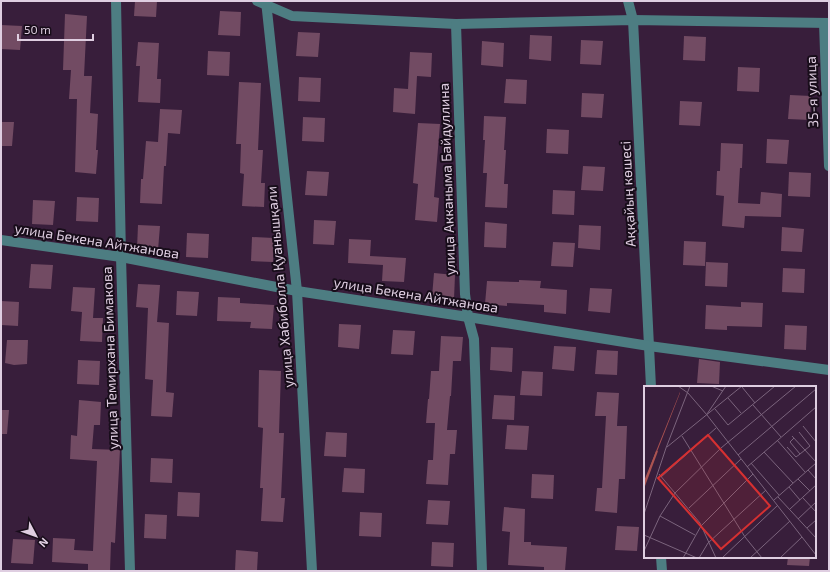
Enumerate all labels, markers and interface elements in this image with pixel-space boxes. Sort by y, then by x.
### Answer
scale bar [18,16,93,42]
text: 50 m [24,22,51,36]
street label: 35-я улица [802,56,821,128]
street label: улица Акканыма Байдуллина [435,83,458,275]
street label: Аққайың көшесі [616,140,639,248]
street label: улица Хабиболла Қуанышқали [262,186,297,388]
street label: улица Бекена Айтжанова [14,219,181,262]
street label: улица Темирхана Бимакова [98,266,121,450]
street label: улица Бекена Айтжанова [333,273,500,316]
inset map [644,386,816,558]
north arrow [16,516,56,556]
text: N [36,536,51,550]

